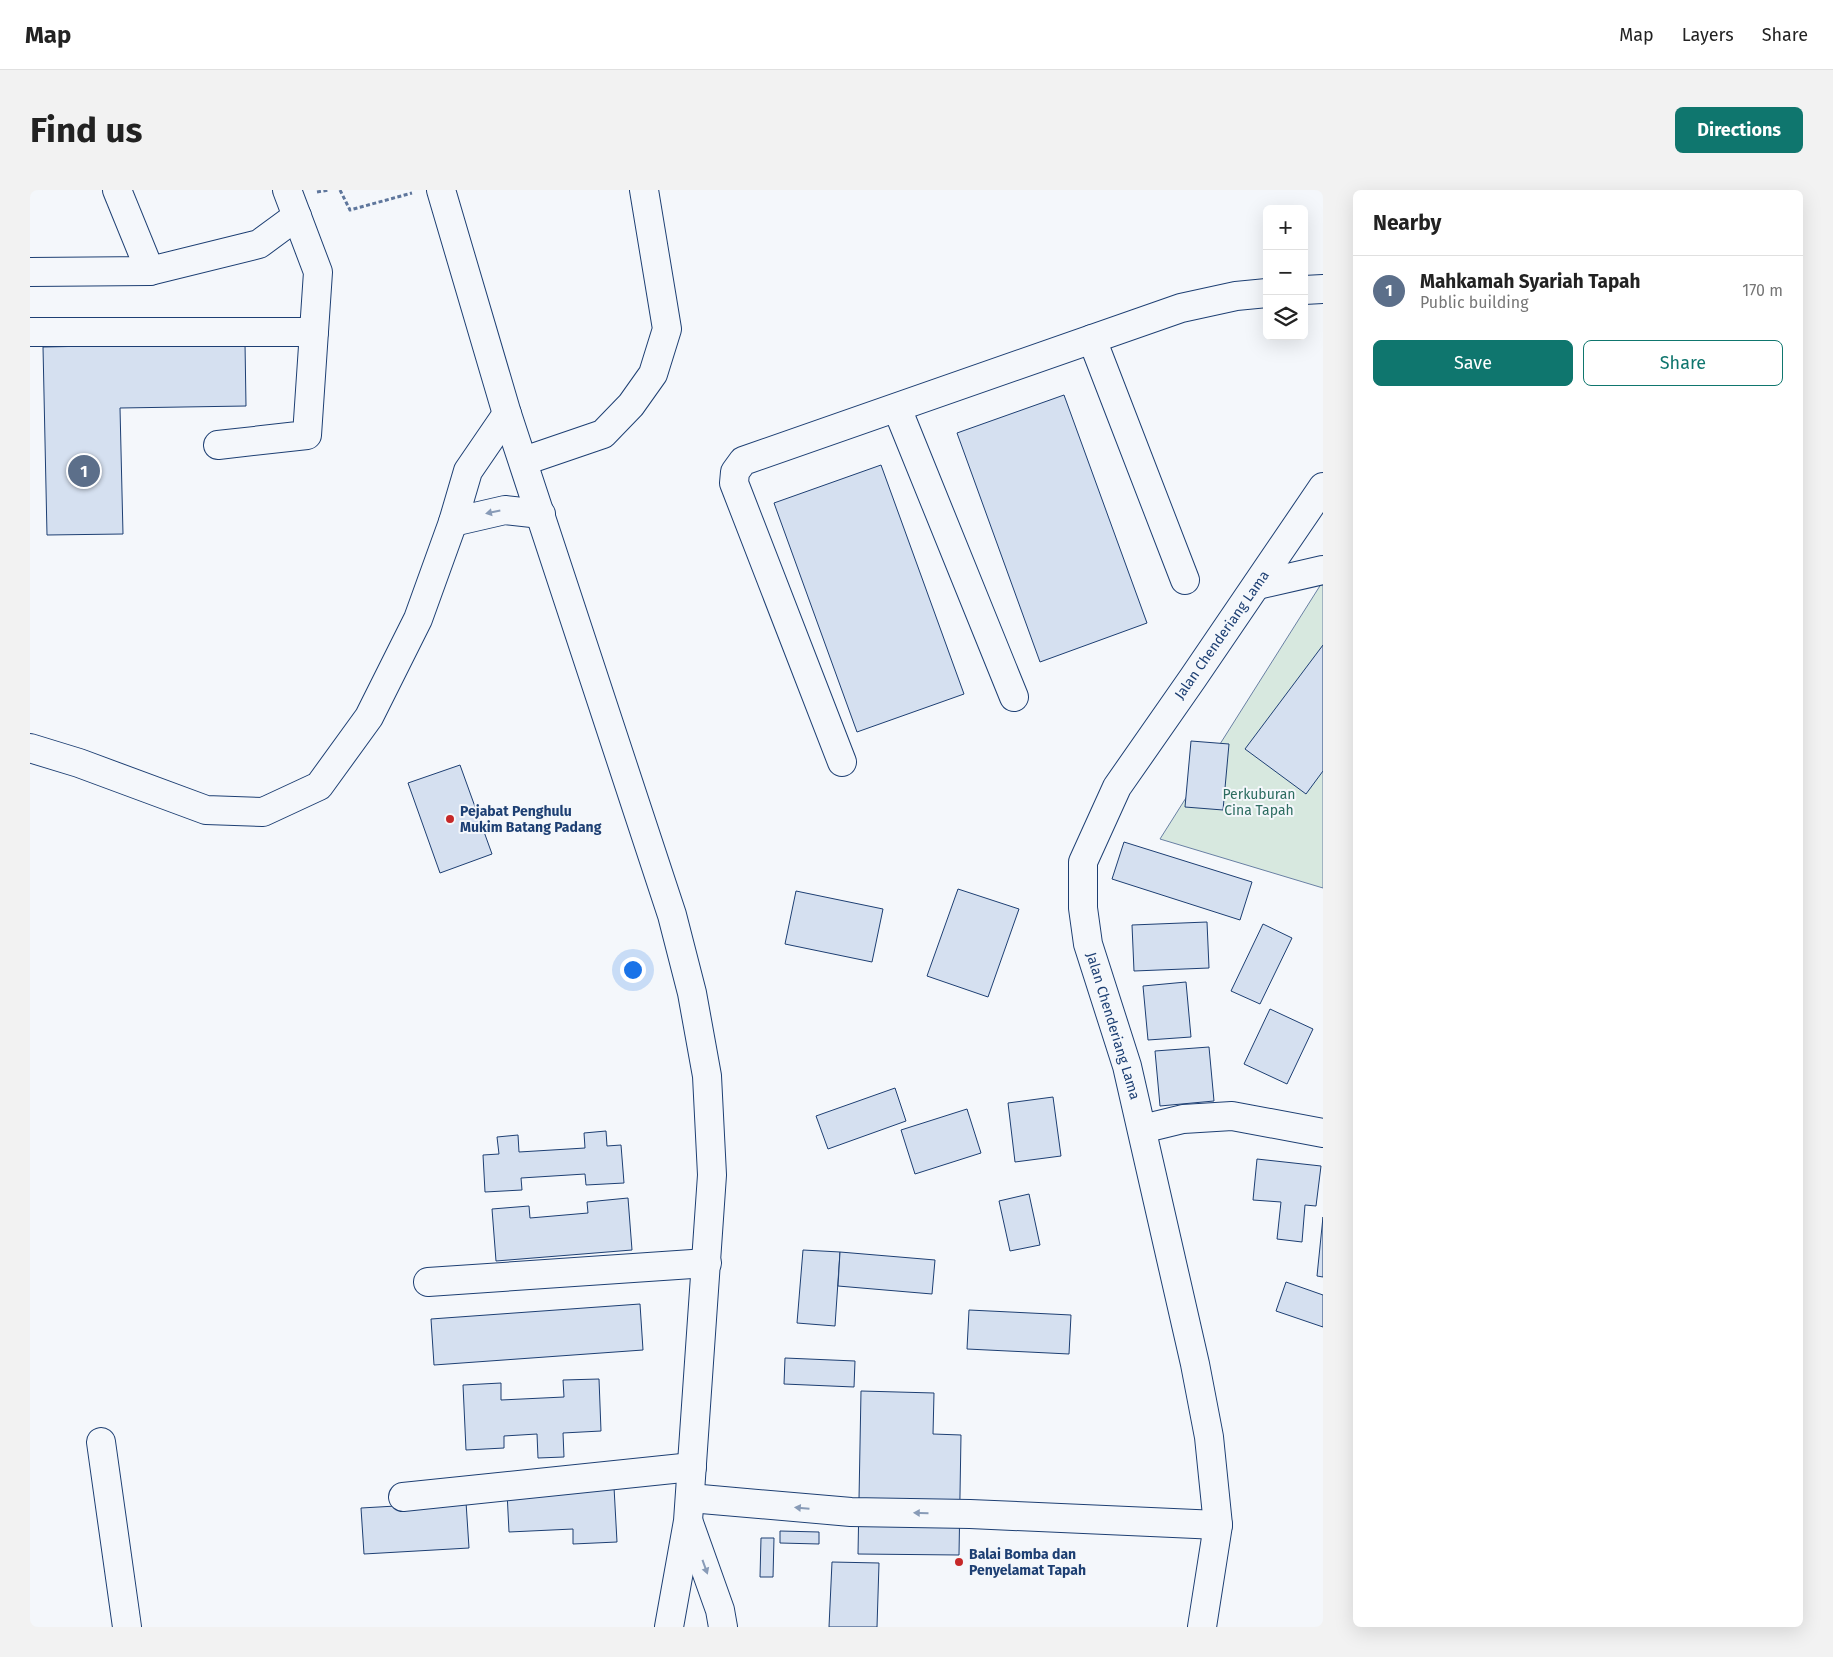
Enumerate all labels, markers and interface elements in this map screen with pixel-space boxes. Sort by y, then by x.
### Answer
text: Map [25,21,71,49]
text: Map [1619,24,1654,46]
text: Layers [1682,24,1734,46]
text: Share [1762,24,1808,46]
button: Directions [1675,107,1803,153]
text: Find us [30,109,142,151]
map controls [1263,205,1308,340]
button: + [1263,205,1308,250]
text: Nearby [1373,210,1441,236]
button: − [1263,250,1308,295]
text: Mahkamah Syariah Tapah [1420,270,1640,293]
text: 1 [1385,281,1393,300]
text: 170 m [1742,281,1783,300]
text: Public building [1420,293,1528,312]
button: layers [1263,295,1308,340]
button: Save [1373,340,1573,386]
button: Share [1583,340,1783,386]
pin: 1 [68,452,100,490]
one-way arrow [484,509,500,517]
street label: Jalan Chenderiang Lama [1171,567,1273,703]
park label: Perkuburan Cina Tapah [1222,786,1296,819]
place label: Pejabat Penghulu Mukim Batang Padang [460,803,602,836]
marker: Pejabat Penghulu Mukim Batang Padang [444,813,456,825]
street label: Jalan Chenderiang Lama [1082,950,1144,1102]
your location [620,957,646,983]
one-way arrow [794,1503,810,1511]
one-way arrow [913,1509,929,1517]
place label: Balai Bomba dan Penyelamat Tapah [969,1546,1086,1579]
marker: Balai Bomba dan Penyelamat Tapah [953,1556,965,1568]
one-way arrow [701,1560,709,1575]

